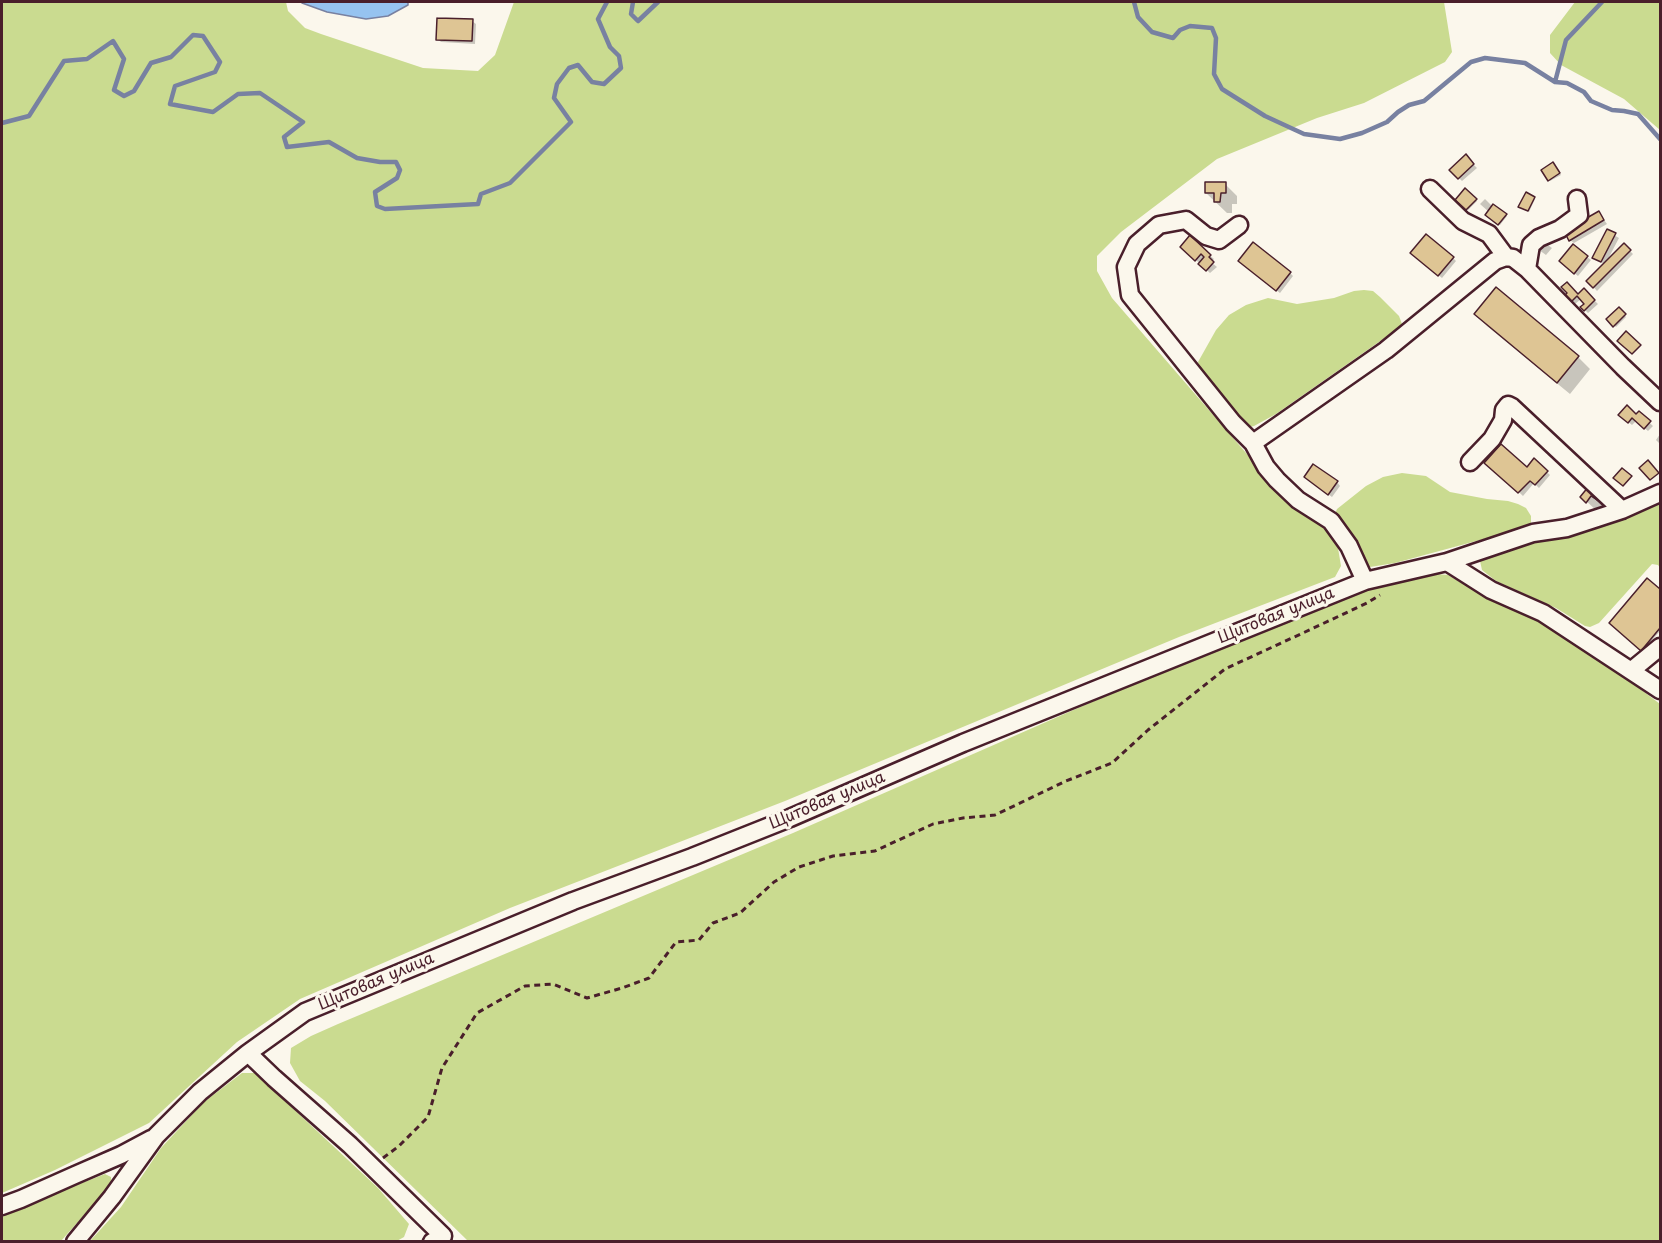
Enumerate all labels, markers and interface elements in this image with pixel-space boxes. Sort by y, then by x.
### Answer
street label: Щитовая улица [1215,584,1337,648]
street label: Щитовая улица [766,768,888,834]
street label: Щитовая улица [315,949,437,1015]

